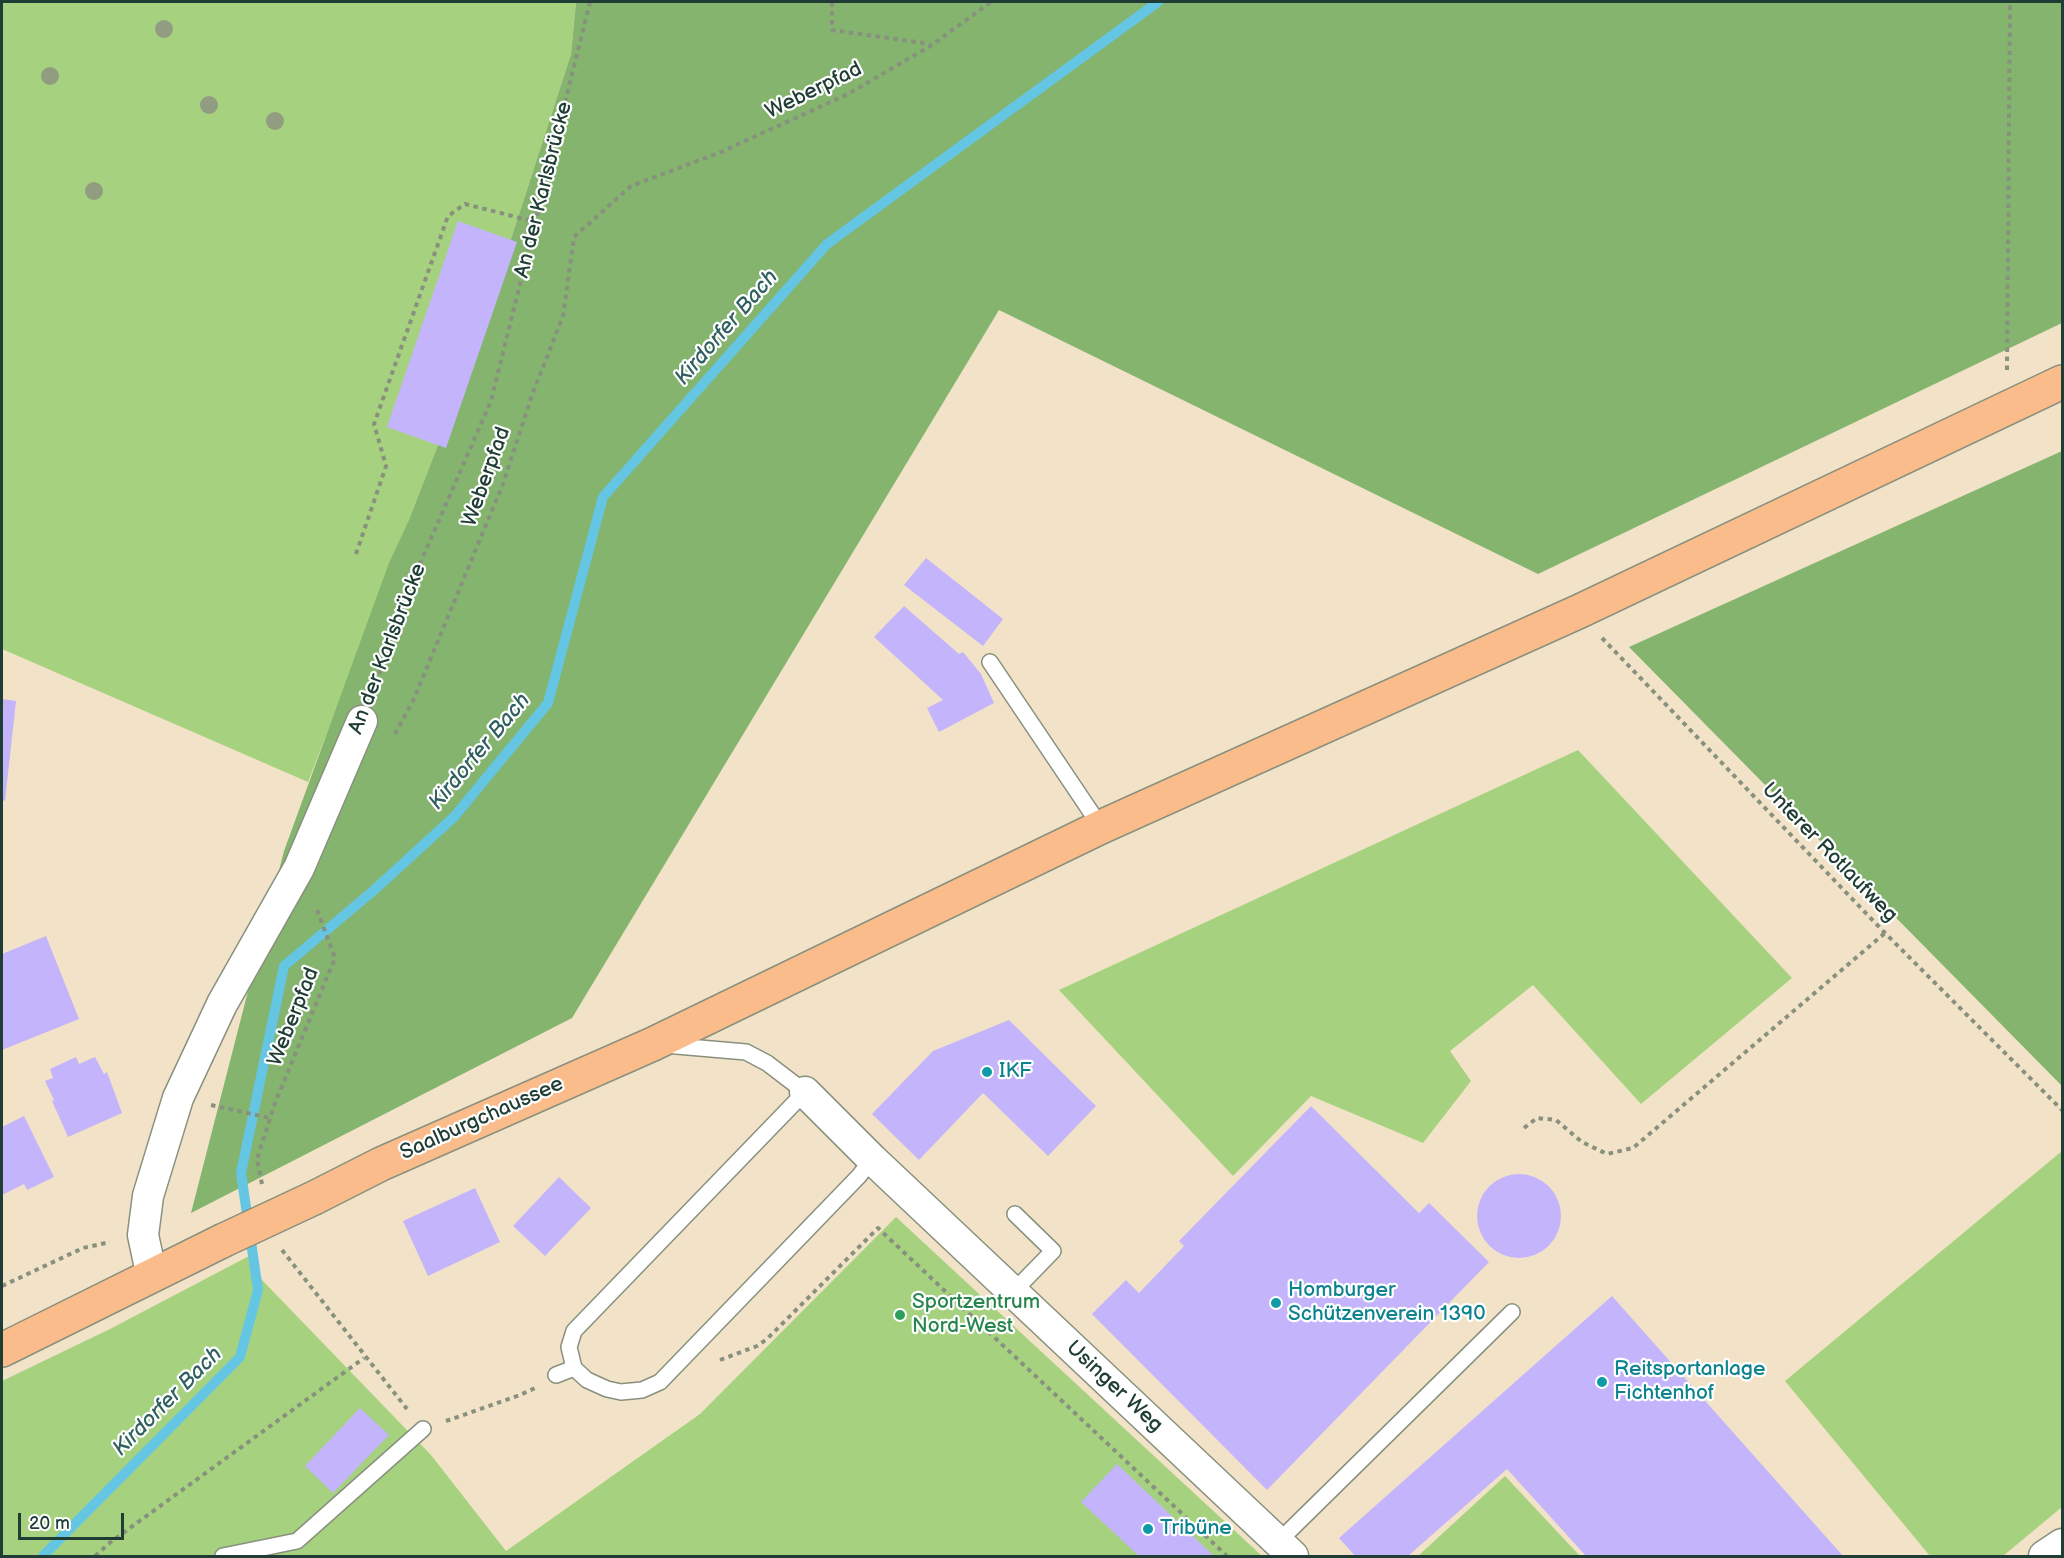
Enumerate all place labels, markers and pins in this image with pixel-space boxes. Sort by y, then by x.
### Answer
place label: IKF [999,1059,1032,1085]
marker: IKF [980,1065,994,1079]
place label: Homburger Schützenverein 1390 [1288,1278,1486,1328]
place label: Sportzentrum Nord-West [912,1290,1040,1340]
marker: Homburger Schützenverein 1390 [1269,1296,1283,1310]
marker: Sportzentrum Nord-West [893,1308,907,1322]
place label: Reitsportanlage Fichtenhof [1614,1357,1765,1407]
marker: Reitsportanlage Fichtenhof [1595,1375,1609,1389]
place label: Tribüne [1160,1516,1232,1542]
marker: Tribüne [1141,1522,1155,1536]

